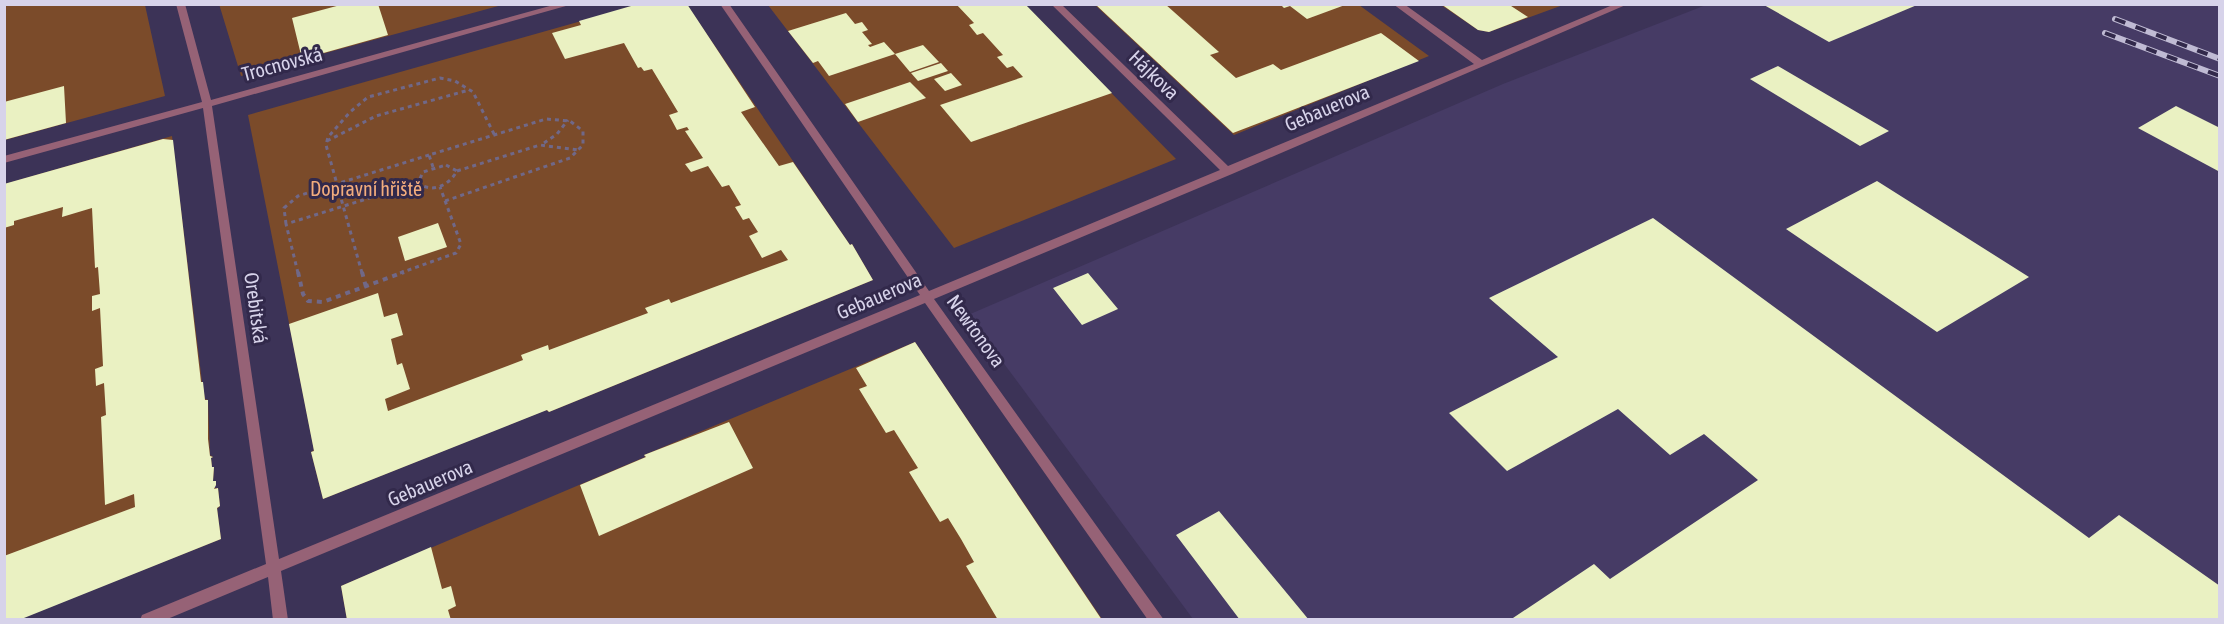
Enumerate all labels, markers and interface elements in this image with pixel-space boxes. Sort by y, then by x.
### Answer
street label: Trocnovská [239,42,325,85]
street label: Hájkova [1125,45,1184,104]
street label: Gebauerova [1281,79,1373,136]
park label: Dopravní hřiště [310,177,422,200]
street label: Gebauerova [833,267,925,324]
street label: Orebitská [240,271,273,345]
street label: Newtonova [942,290,1010,371]
street label: Gebauerova [384,454,476,511]

